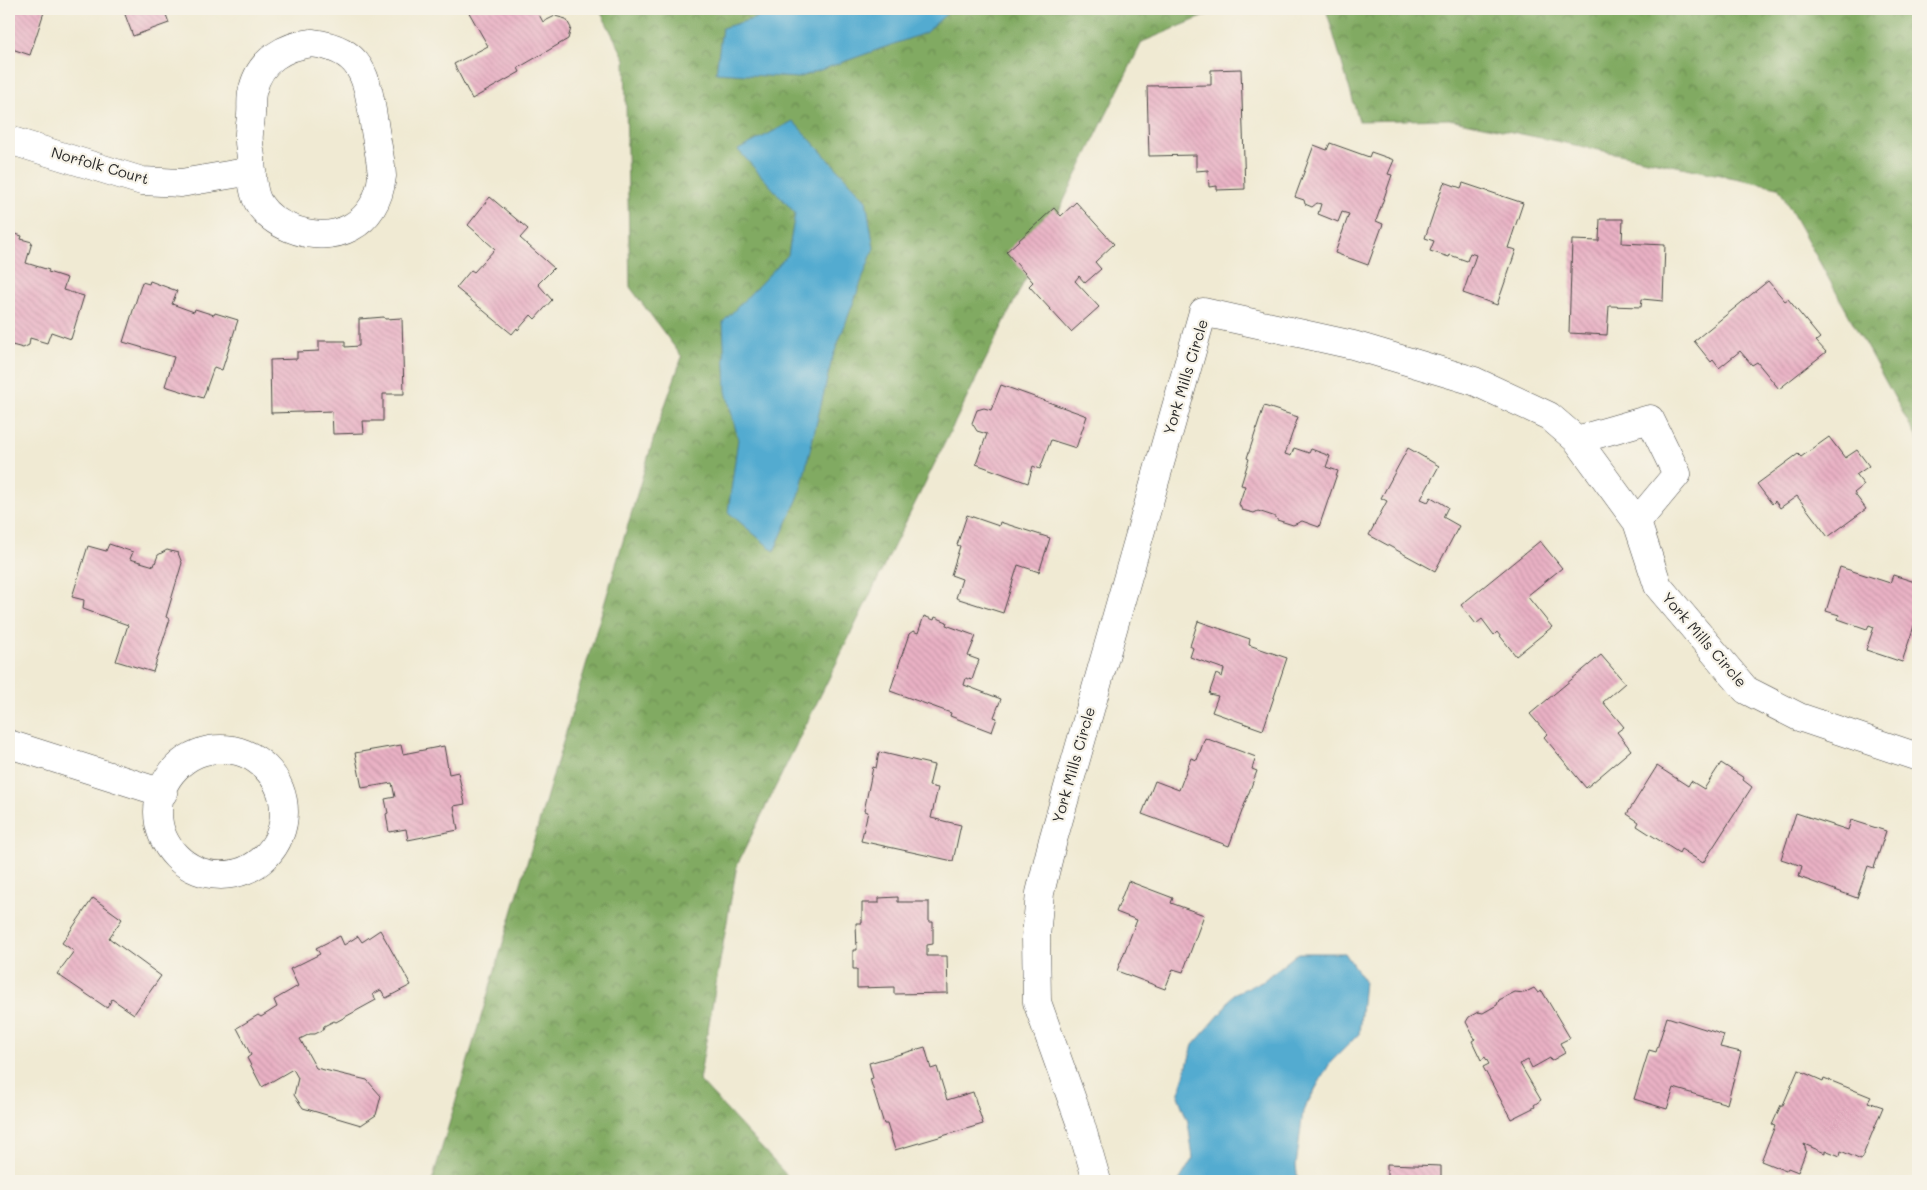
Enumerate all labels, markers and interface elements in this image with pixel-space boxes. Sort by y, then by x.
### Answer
street label: Norfolk Court [49,142,151,189]
street label: York Mills Circle [1158,316,1212,437]
street label: York Mills Circle [1658,588,1752,691]
street label: York Mills Circle [1047,704,1099,825]

